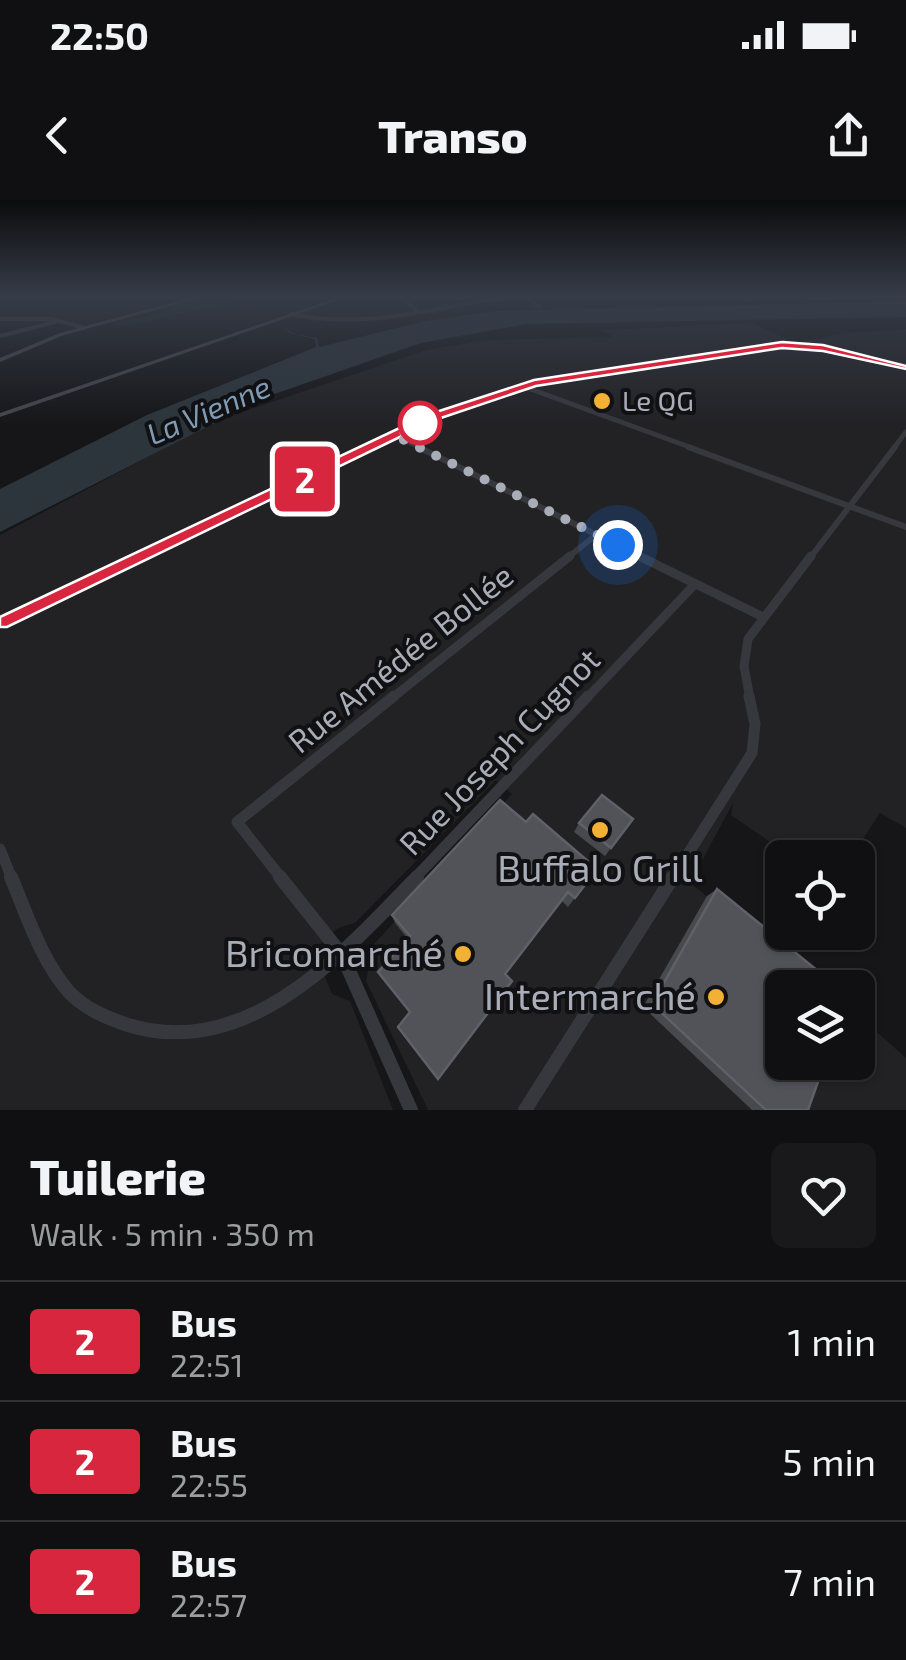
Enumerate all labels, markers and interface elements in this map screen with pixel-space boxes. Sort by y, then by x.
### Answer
text: 22:50 [50,12,149,58]
icon: back [30,108,85,163]
text: Transo [378,108,528,162]
icon: share [821,108,876,163]
water label: La Vienne [141,367,275,451]
place label: Le QG [622,383,694,417]
marker: Le QG [591,390,613,412]
unlabelled marker [399,402,441,444]
line badge: 2 [272,446,338,512]
text: 2 [295,458,315,500]
your location [593,520,643,570]
street label: Rue Amédée Bollée [280,555,520,760]
street label: Rue Joseph Cugnot [391,640,607,862]
marker: Buffalo Grill [589,819,611,841]
map controls [765,840,875,1080]
button: locate [765,840,875,950]
place label: Buffalo Grill [497,844,703,890]
place label: Bricomarché [225,929,443,975]
marker: Bricomarché [452,943,474,965]
button: layers [765,970,875,1080]
place label: Intermarché [484,972,696,1018]
marker: Intermarché [705,986,727,1008]
button: heart [771,1143,876,1248]
text: Tuilerie [30,1147,206,1205]
text: Walk · 5 min · 350 m [30,1214,315,1252]
text: Bus [170,1299,237,1345]
text: 1 min [788,1318,876,1364]
text: 2 [75,1320,95,1362]
text: 22:51 [170,1345,243,1383]
text: Bus [170,1419,237,1465]
text: 5 min [782,1438,876,1484]
text: 2 [75,1440,95,1482]
text: 22:55 [170,1465,248,1503]
text: Bus [170,1539,237,1585]
text: 7 min [783,1558,876,1604]
text: 2 [75,1560,95,1602]
text: 22:57 [170,1585,247,1623]

